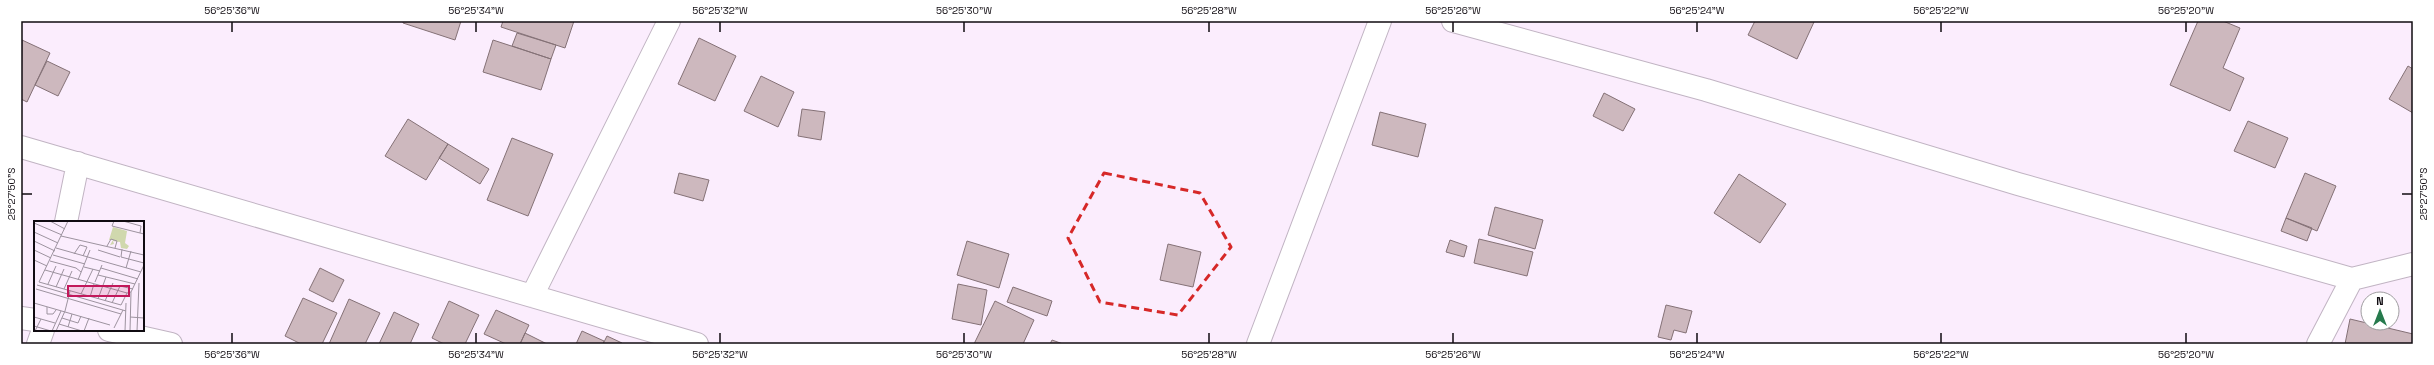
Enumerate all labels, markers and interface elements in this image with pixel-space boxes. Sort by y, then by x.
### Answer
text: 56°25'36"W [204,4,260,17]
text: 56°25'34"W [448,4,504,17]
text: 56°25'32"W [692,4,748,17]
text: 56°25'30"W [936,4,992,17]
text: 56°25'28"W [1181,4,1237,17]
text: 56°25'26"W [1425,4,1481,17]
text: 56°25'24"W [1669,4,1725,17]
text: 56°25'22"W [1913,4,1969,17]
text: 56°25'20"W [2158,4,2214,17]
text: 25°27'50"S [5,168,18,220]
text: 25°27'50"S [2417,168,2430,220]
inset map [34,221,144,331]
north arrow [2360,291,2400,331]
text: N [2376,294,2384,308]
text: 56°25'36"W [204,348,260,361]
text: 56°25'34"W [448,348,504,361]
text: 56°25'32"W [692,348,748,361]
text: 56°25'30"W [936,348,992,361]
text: 56°25'28"W [1181,348,1237,361]
text: 56°25'26"W [1425,348,1481,361]
text: 56°25'24"W [1669,348,1725,361]
text: 56°25'22"W [1913,348,1969,361]
text: 56°25'20"W [2158,348,2214,361]

